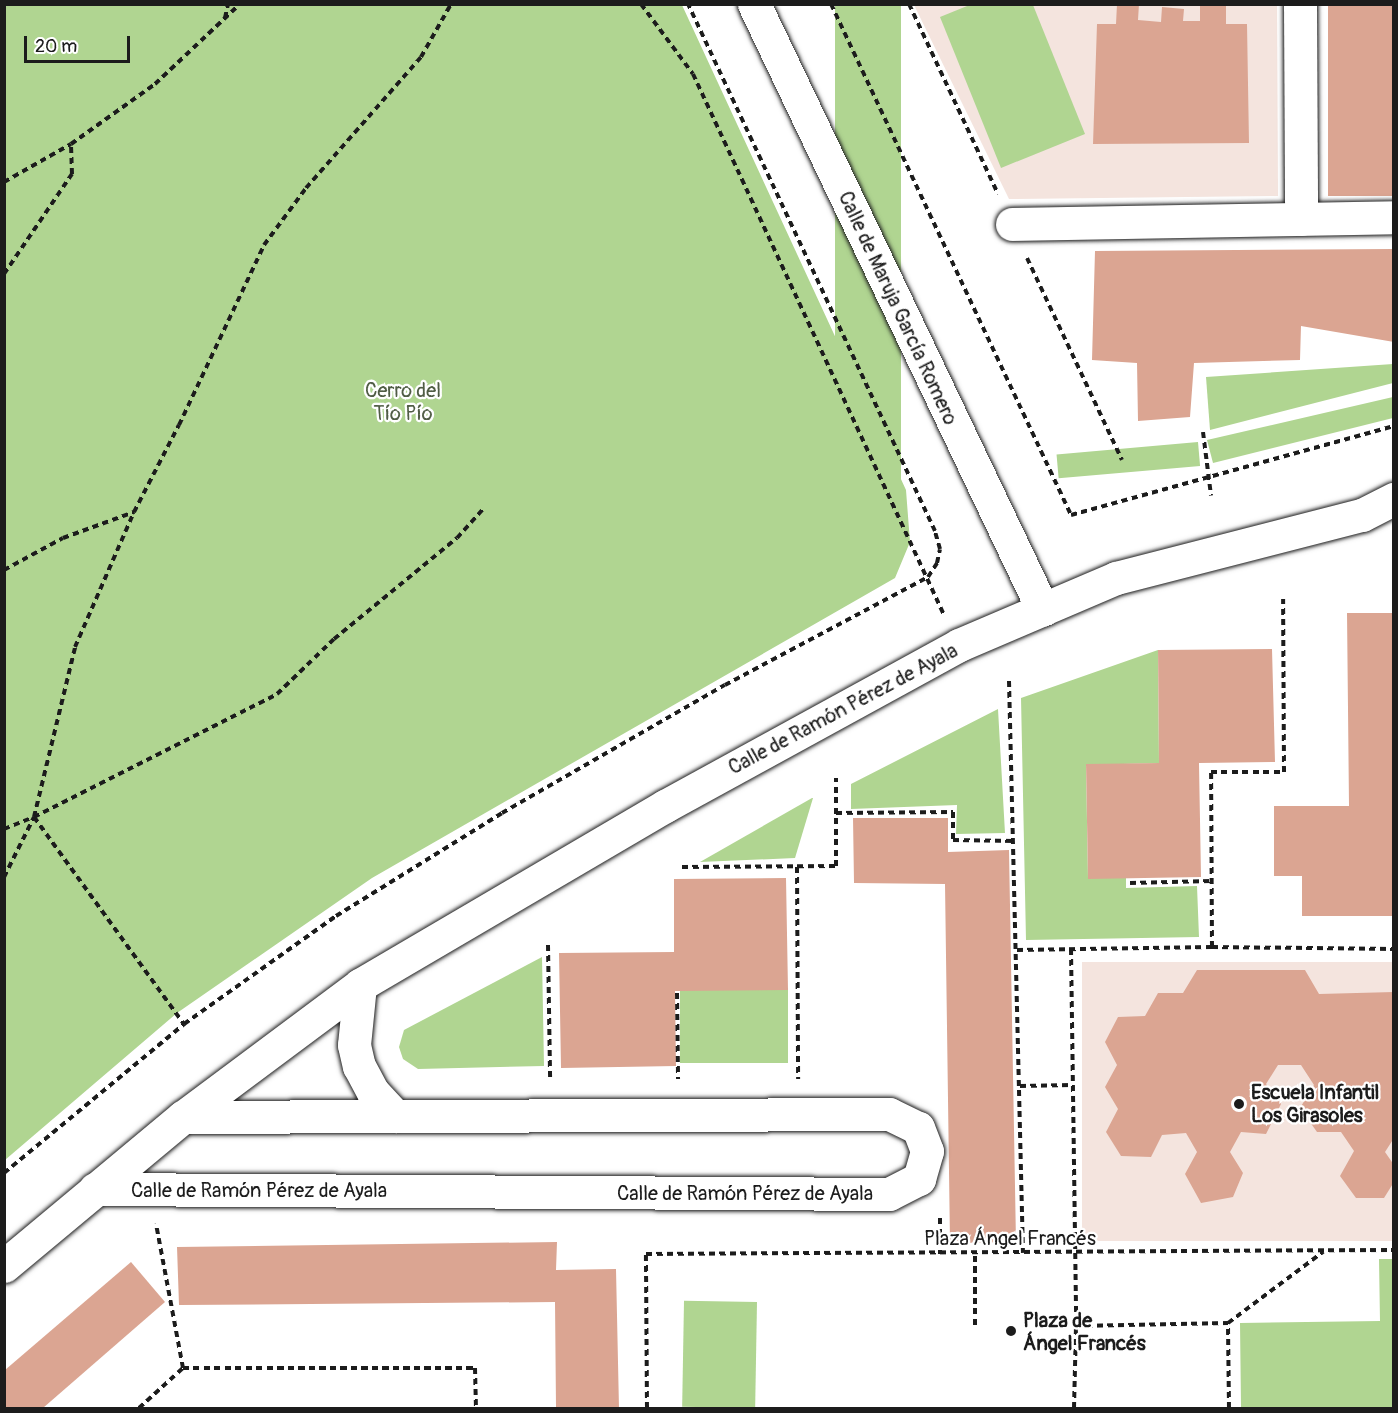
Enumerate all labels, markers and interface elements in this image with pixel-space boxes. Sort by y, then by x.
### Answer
scale bar [27,24,134,62]
text: 20 m [35,35,77,58]
street label: Calle de Maruja García Romero [833,188,963,428]
park label: Cerro del Tío Pío [365,379,441,426]
street label: Calle de Ramón Pérez de Ayala [724,638,962,780]
place label: Escuela Infantil Los Girasoles [1251,1080,1379,1127]
marker: Escuela Infantil Los Girasoles [1232,1097,1246,1111]
street label: Calle de Ramón Pérez de Ayala [131,1178,387,1202]
street label: Calle de Ramón Pérez de Ayala [617,1181,873,1205]
street label: Plaza Ángel Francés [924,1226,1096,1250]
place label: Plaza de Ángel Francés [1023,1308,1146,1355]
marker: Plaza de Ángel Francés [1004,1324,1018,1338]

